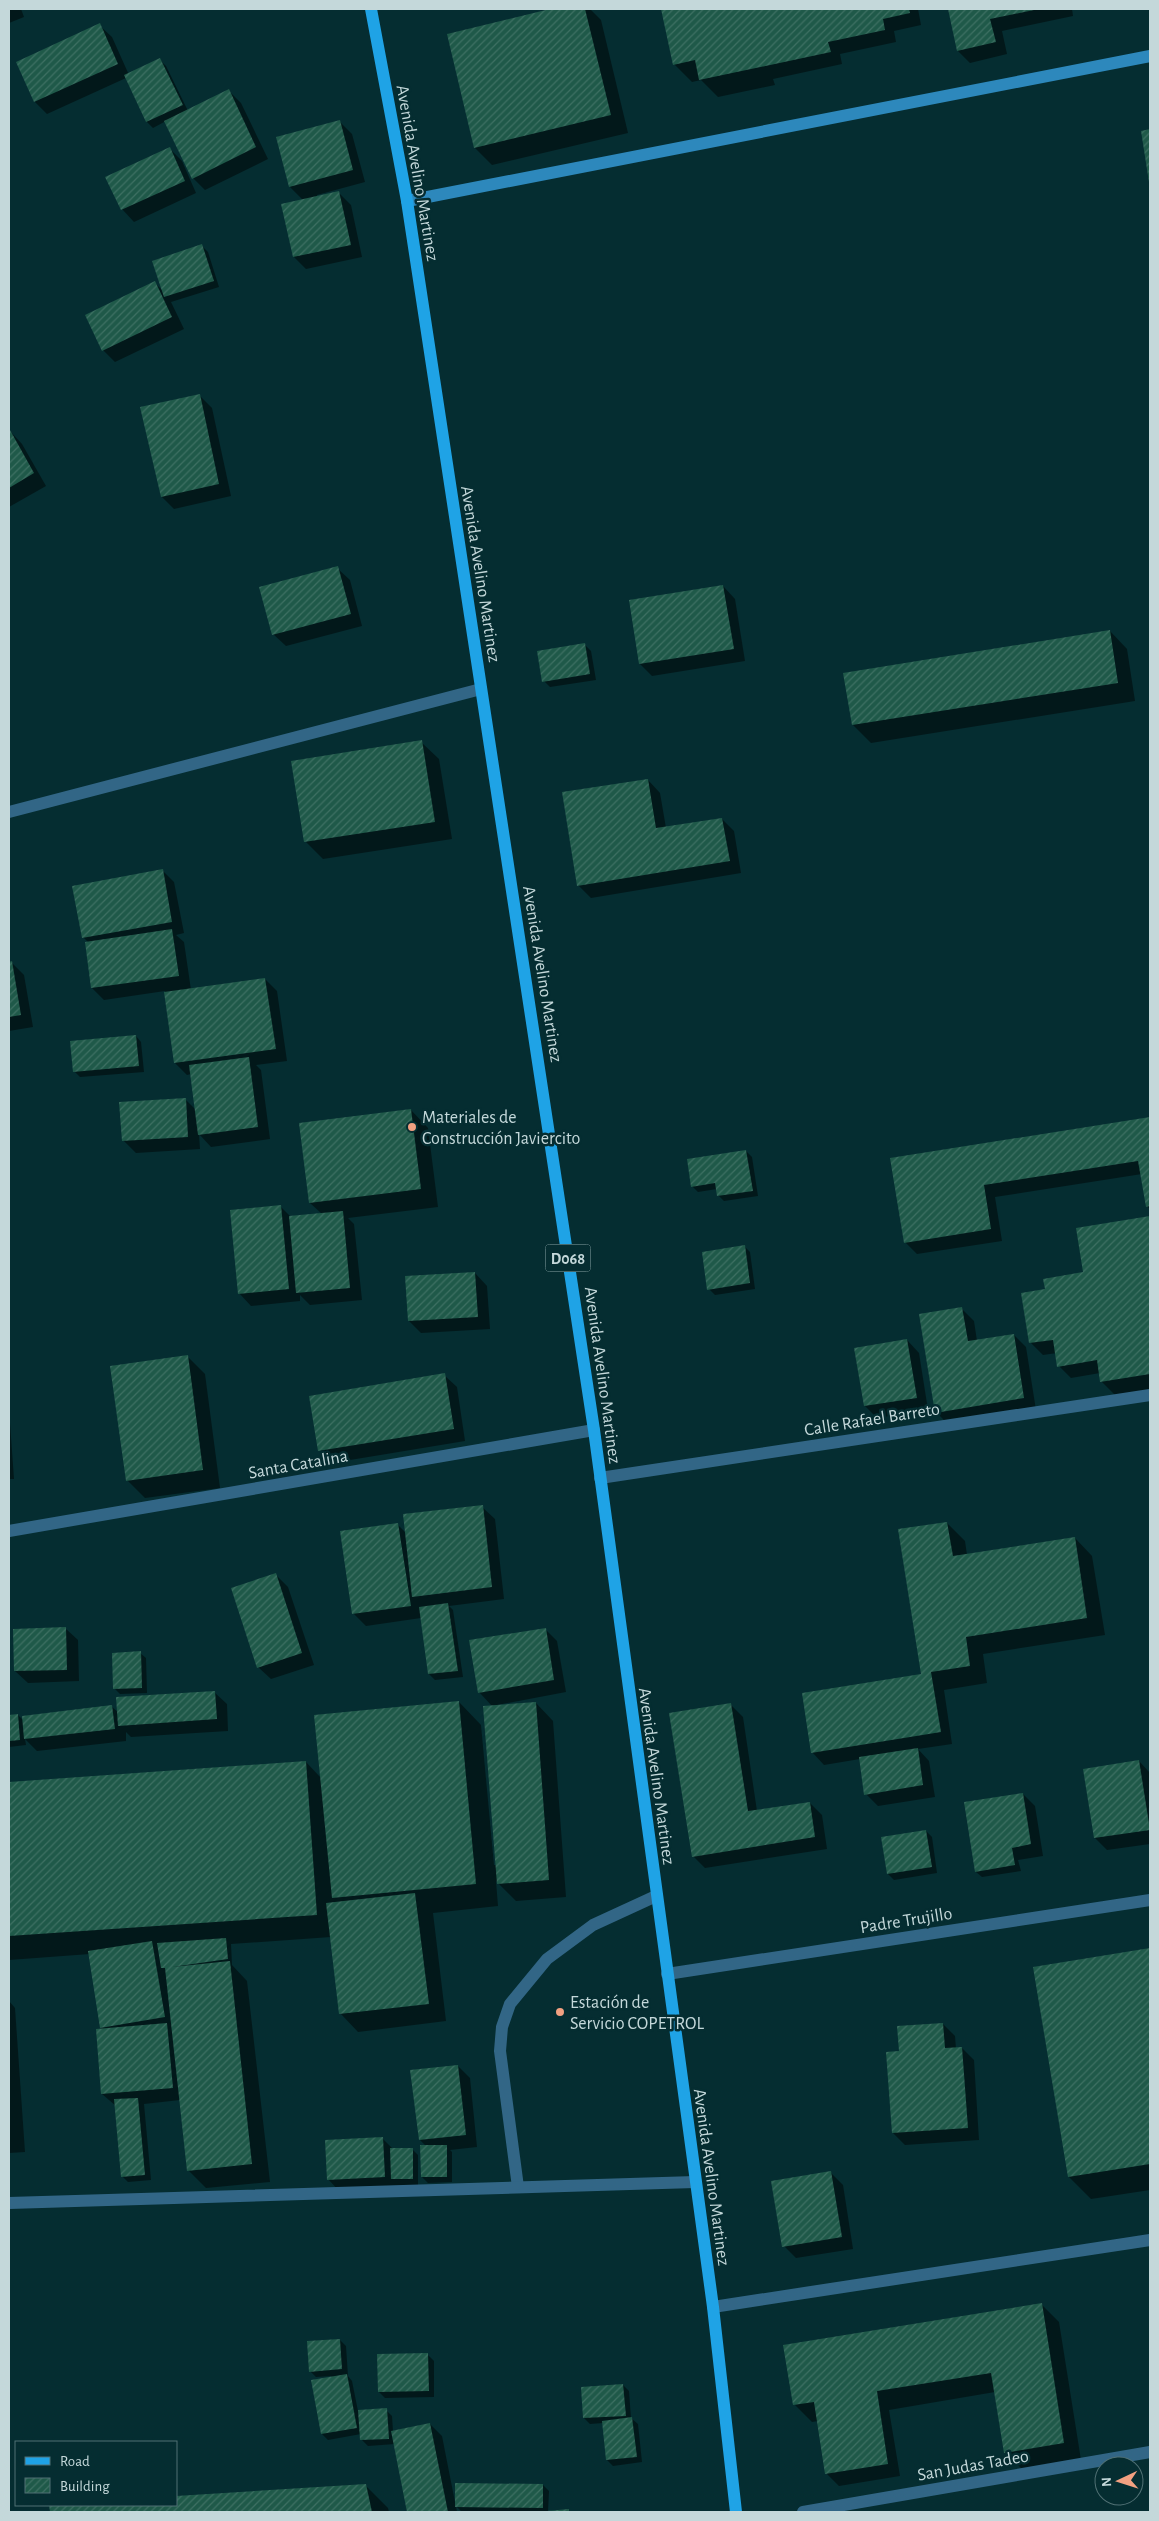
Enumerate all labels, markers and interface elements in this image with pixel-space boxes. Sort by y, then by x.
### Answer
street label: Avenida Avelino Martinez [393,84,441,263]
street label: Avenida Avelino Martinez [457,485,503,664]
street label: Avenida Avelino Martinez [519,885,565,1064]
place label: Materiales de Construcción Javiercito [422,1109,581,1148]
marker: Materiales de Construcción Javiercito [406,1121,418,1133]
road number: D068 [546,1244,590,1272]
street label: Avenida Avelino Martinez [581,1285,623,1465]
street label: Calle Rafael Barreto [803,1400,941,1440]
street label: Santa Catalina [247,1447,349,1483]
street label: Avenida Avelino Martinez [635,1686,677,1866]
street label: Padre Trujillo [859,1905,954,1937]
place label: Estación de Servicio COPETROL [570,1994,704,2033]
marker: Estación de Servicio COPETROL [554,2006,566,2018]
street label: Avenida Avelino Martinez [690,2087,732,2267]
legend [15,2441,178,2506]
street label: San Judas Tadeo [916,2447,1030,2485]
text: Road [60,2454,90,2469]
north arrow [1094,2456,1144,2506]
text: N [1100,2476,1114,2487]
text: Building [60,2479,110,2494]

